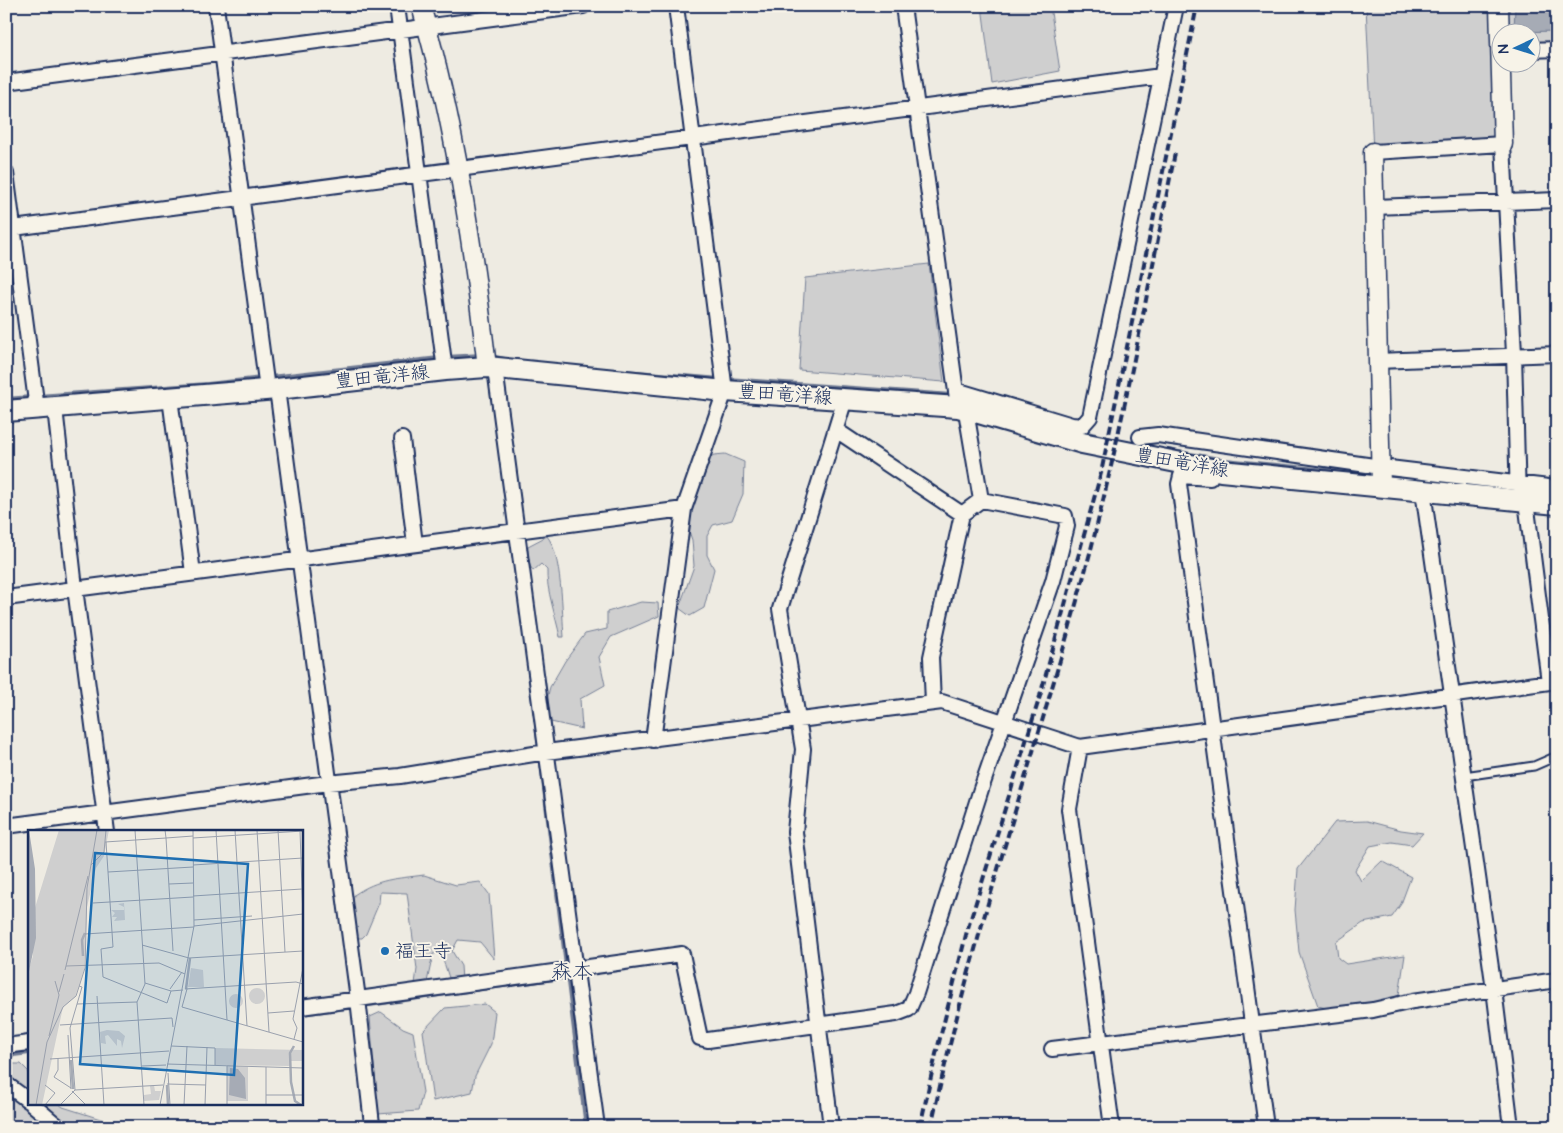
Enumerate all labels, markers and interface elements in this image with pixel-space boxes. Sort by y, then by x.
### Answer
north arrow [1490,22,1540,72]
text: N [1494,44,1514,54]
street label: 豊田竜洋線 [333,359,431,395]
street label: 豊田竜洋線 [737,378,833,412]
street label: 豊田竜洋線 [1133,441,1231,485]
inset map [28,830,302,1106]
place label: 福王寺 [395,938,452,965]
marker: 福王寺 [379,945,391,957]
district label: 森本 [551,957,593,986]

